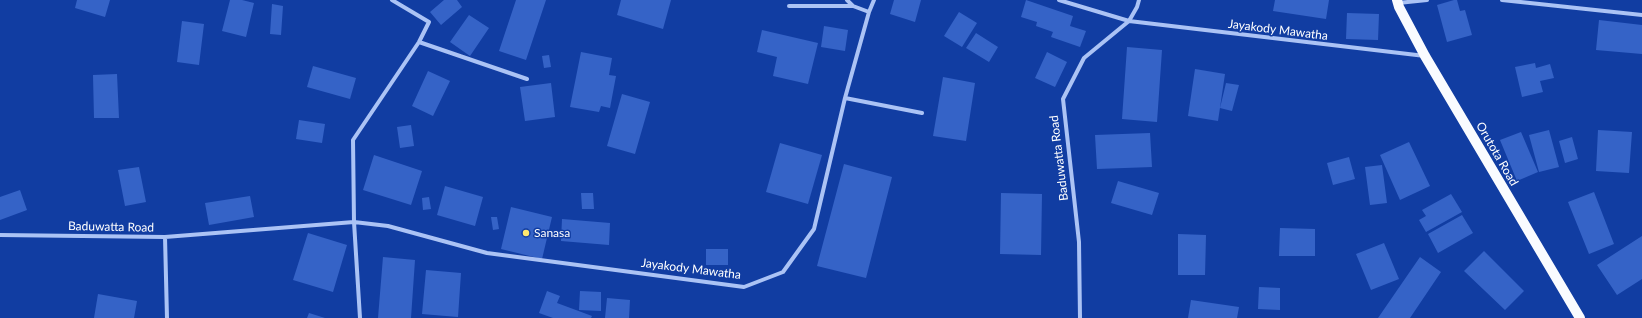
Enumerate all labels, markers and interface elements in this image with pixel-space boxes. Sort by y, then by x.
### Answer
street label: Jayakody Mawatha [1227,17,1329,43]
street label: Baduwatta Road [1047,114,1071,202]
street label: Orutota Road [1473,119,1521,189]
street label: Baduwatta Road [68,219,154,235]
place label: Sanasa [534,226,570,240]
marker: Sanasa [521,228,531,238]
street label: Jayakody Mawatha [640,256,742,282]

